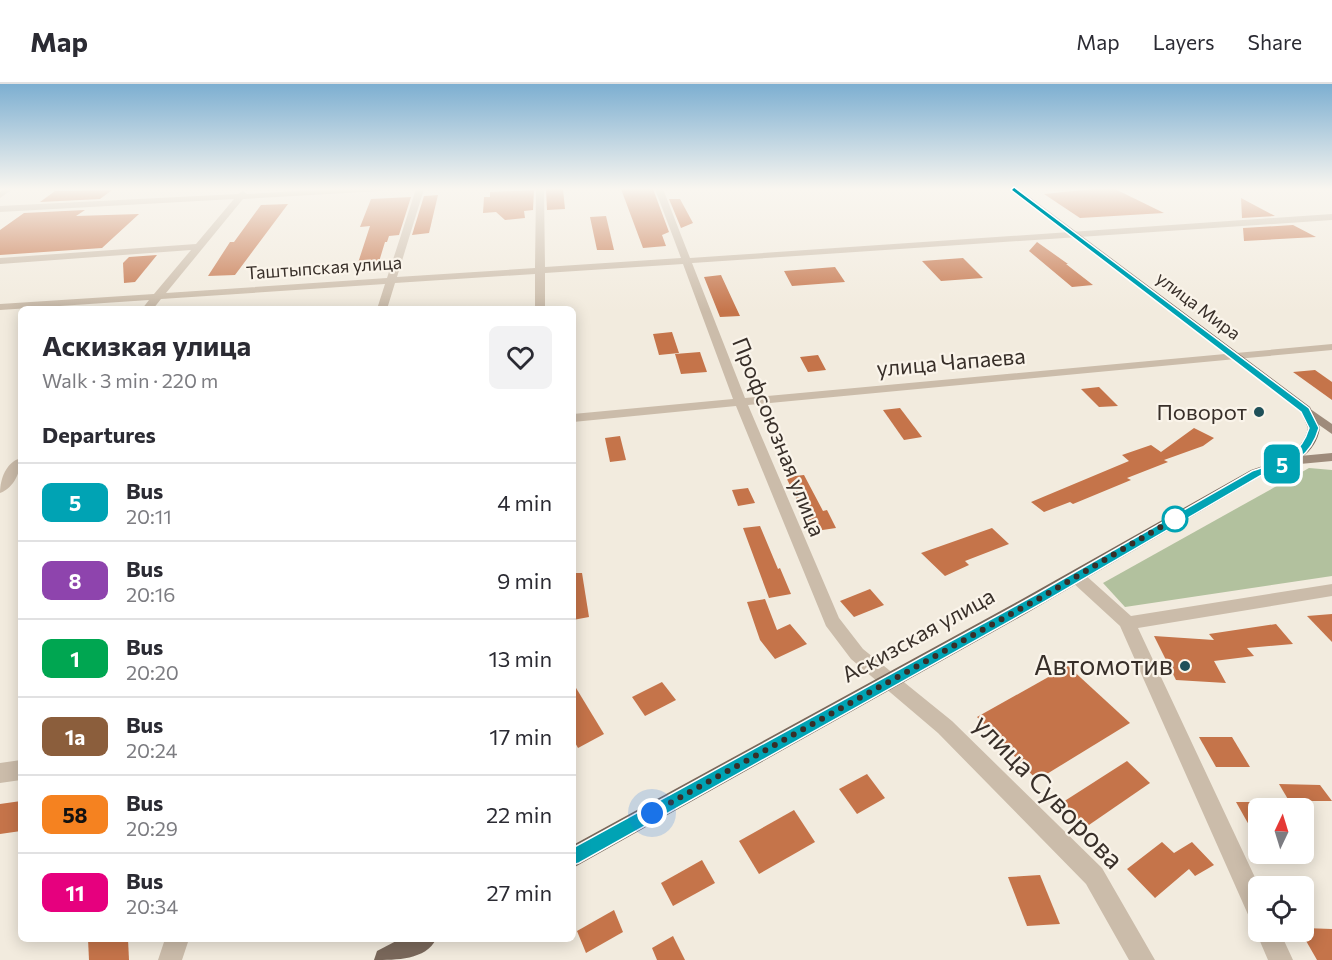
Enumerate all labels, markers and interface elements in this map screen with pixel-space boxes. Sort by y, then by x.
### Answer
text: Map [30,24,88,58]
text: Map [1076,29,1120,54]
text: Layers [1153,29,1215,54]
text: Share [1248,29,1302,54]
street label: Таштыпская улица [245,251,403,283]
street label: улица Мира [1152,266,1245,344]
button: heart [489,326,552,389]
text: Аскизкая улица [42,328,251,362]
street label: Профсоюзная улица [727,333,832,540]
street label: улица Чапаева [875,342,1026,381]
text: Walk · 3 min · 220 m [42,368,218,392]
place label: Поворот [1156,398,1247,425]
marker: Поворот [1252,405,1266,419]
text: Departures [42,421,156,448]
line badge: 5 [1262,444,1302,484]
text: 5 [1276,452,1288,477]
text: Bus [126,477,163,504]
text: 4 min [497,489,552,516]
text: 5 [69,490,81,515]
text: 20:11 [126,504,172,528]
unlabelled marker [1162,506,1188,532]
text: Bus [126,555,163,582]
text: 9 min [497,567,552,594]
text: 8 [69,568,82,593]
street label: Аскизская улица [837,581,999,688]
text: 20:16 [126,582,176,606]
text: Bus [126,633,163,660]
text: 13 min [488,645,552,672]
text: 1 [70,646,80,671]
place label: Автомотив [1034,648,1173,681]
marker: Автомотив [1178,659,1192,673]
text: 20:20 [126,660,179,684]
street label: улица Суворова [967,707,1131,875]
text: Bus [126,711,163,738]
text: 17 min [489,723,552,750]
text: 1а [65,724,85,749]
text: 20:24 [126,738,178,762]
text: Bus [126,789,163,816]
your location [637,798,667,828]
north arrow [1248,798,1314,864]
map controls [1248,798,1314,942]
text: 22 min [486,801,552,828]
text: 58 [62,802,88,827]
text: 20:29 [126,816,178,840]
text: Bus [126,867,163,894]
button: locate [1248,876,1314,942]
text: 27 min [487,879,552,906]
text: 11 [65,880,85,905]
text: 20:34 [126,894,178,918]

